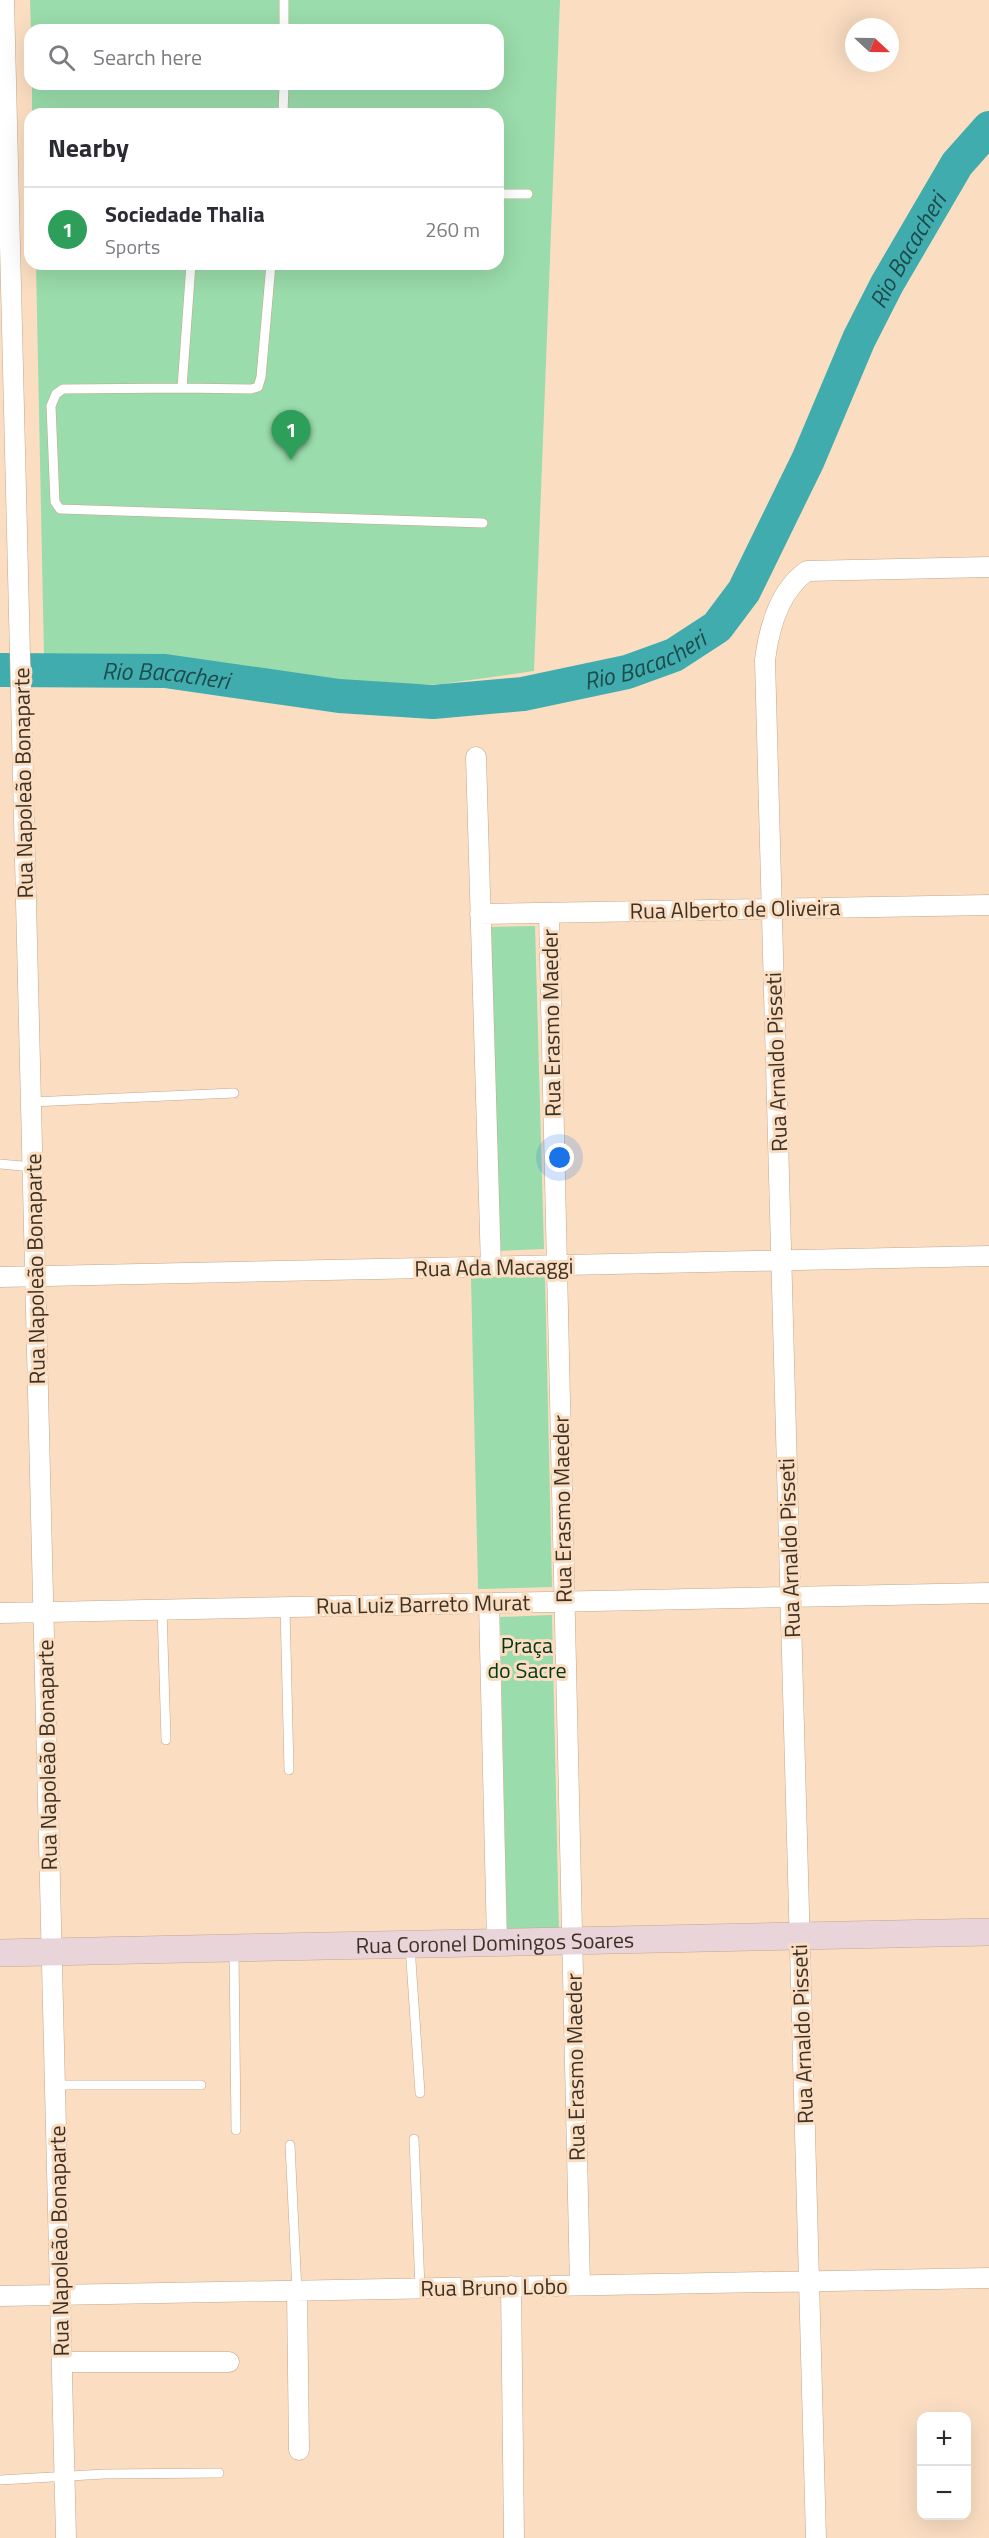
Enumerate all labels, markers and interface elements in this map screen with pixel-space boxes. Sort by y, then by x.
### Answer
north arrow [845,18,899,72]
search box [24,24,504,90]
text: Search here [93,40,202,74]
icon: search [45,41,78,74]
text: Nearby [48,128,129,167]
water label: Rio Bacacheri [860,183,956,314]
text: Sociedade Thalia [105,197,265,231]
text: 1 [62,214,73,245]
text: 260 m [425,214,480,245]
text: Sports [105,231,160,262]
pin: 1 [272,410,310,460]
water label: Rio Bacacheri [580,619,715,699]
water label: Rio Bacacheri [102,653,235,699]
street label: Rua Napoleão Bonaparte [4,667,42,899]
street label: Rua Alberto de Oliveira [629,890,841,928]
street label: Rua Erasmo Maeder [532,928,570,1117]
street label: Rua Arnaldo Pisseti [756,972,796,1152]
your location [545,1143,574,1172]
street label: Rua Napoleão Bonaparte [16,1153,54,1385]
street label: Rua Ada Macaggi [414,1249,574,1285]
street label: Rua Erasmo Maeder [543,1414,581,1603]
street label: Rua Arnaldo Pisseti [769,1458,809,1638]
street label: Rua Luiz Barreto Murat [316,1585,531,1623]
park label: Praça do Sacre [487,1628,567,1687]
street label: Rua Napoleão Bonaparte [28,1639,66,1871]
street label: Rua Coronel Domingos Soares [355,1923,635,1962]
street label: Rua Arnaldo Pisseti [782,1944,822,2124]
street label: Rua Erasmo Maeder [556,1972,594,2161]
street label: Rua Napoleão Bonaparte [40,2125,78,2357]
street label: Rua Bruno Lobo [420,2269,568,2305]
map controls [917,2412,971,2520]
button: + [917,2412,971,2466]
button: − [917,2466,971,2520]

